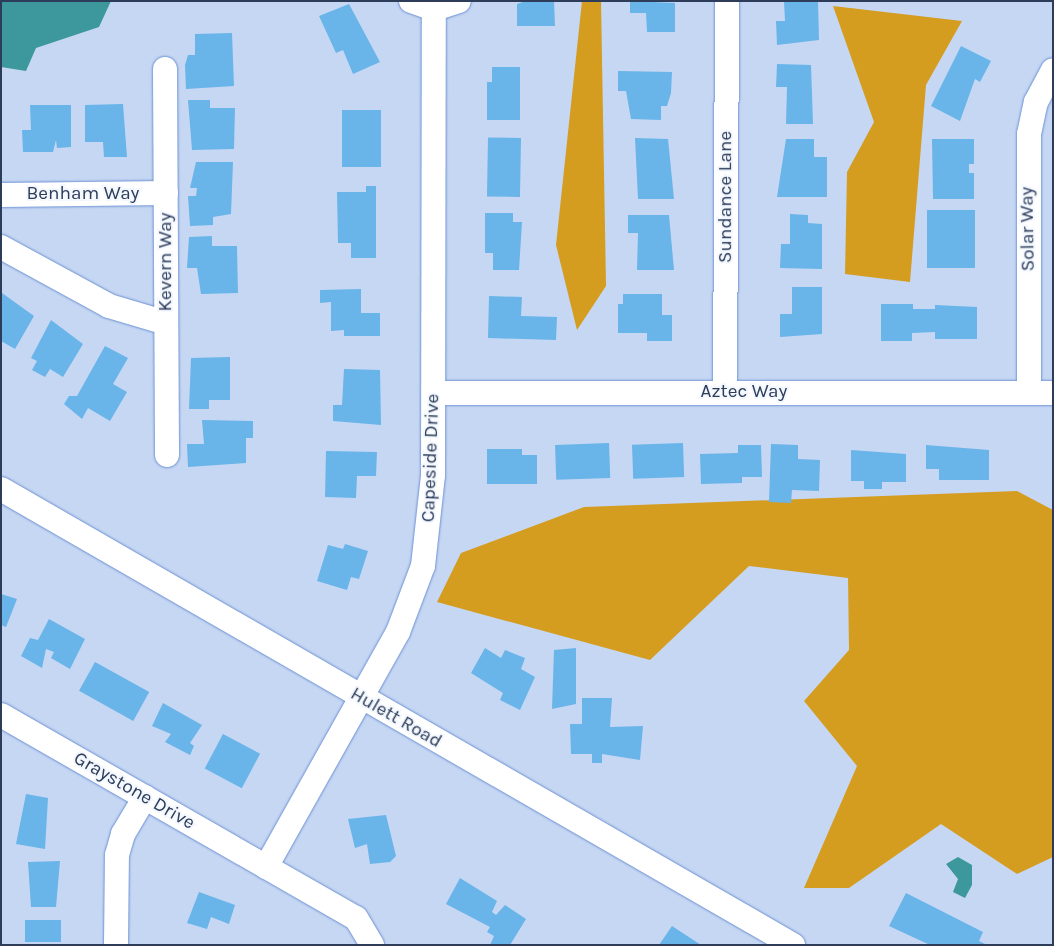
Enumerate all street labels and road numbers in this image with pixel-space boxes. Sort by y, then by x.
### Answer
street label: Sundance Lane [715,131,737,263]
street label: Benham Way [27,183,139,205]
street label: Solar Way [1016,186,1040,272]
street label: Kevern Way [155,212,177,312]
street label: Aztec Way [701,381,787,403]
street label: Capeside Drive [417,393,445,523]
street label: Hulett Road [346,683,446,753]
street label: Graystone Drive [69,747,199,835]

